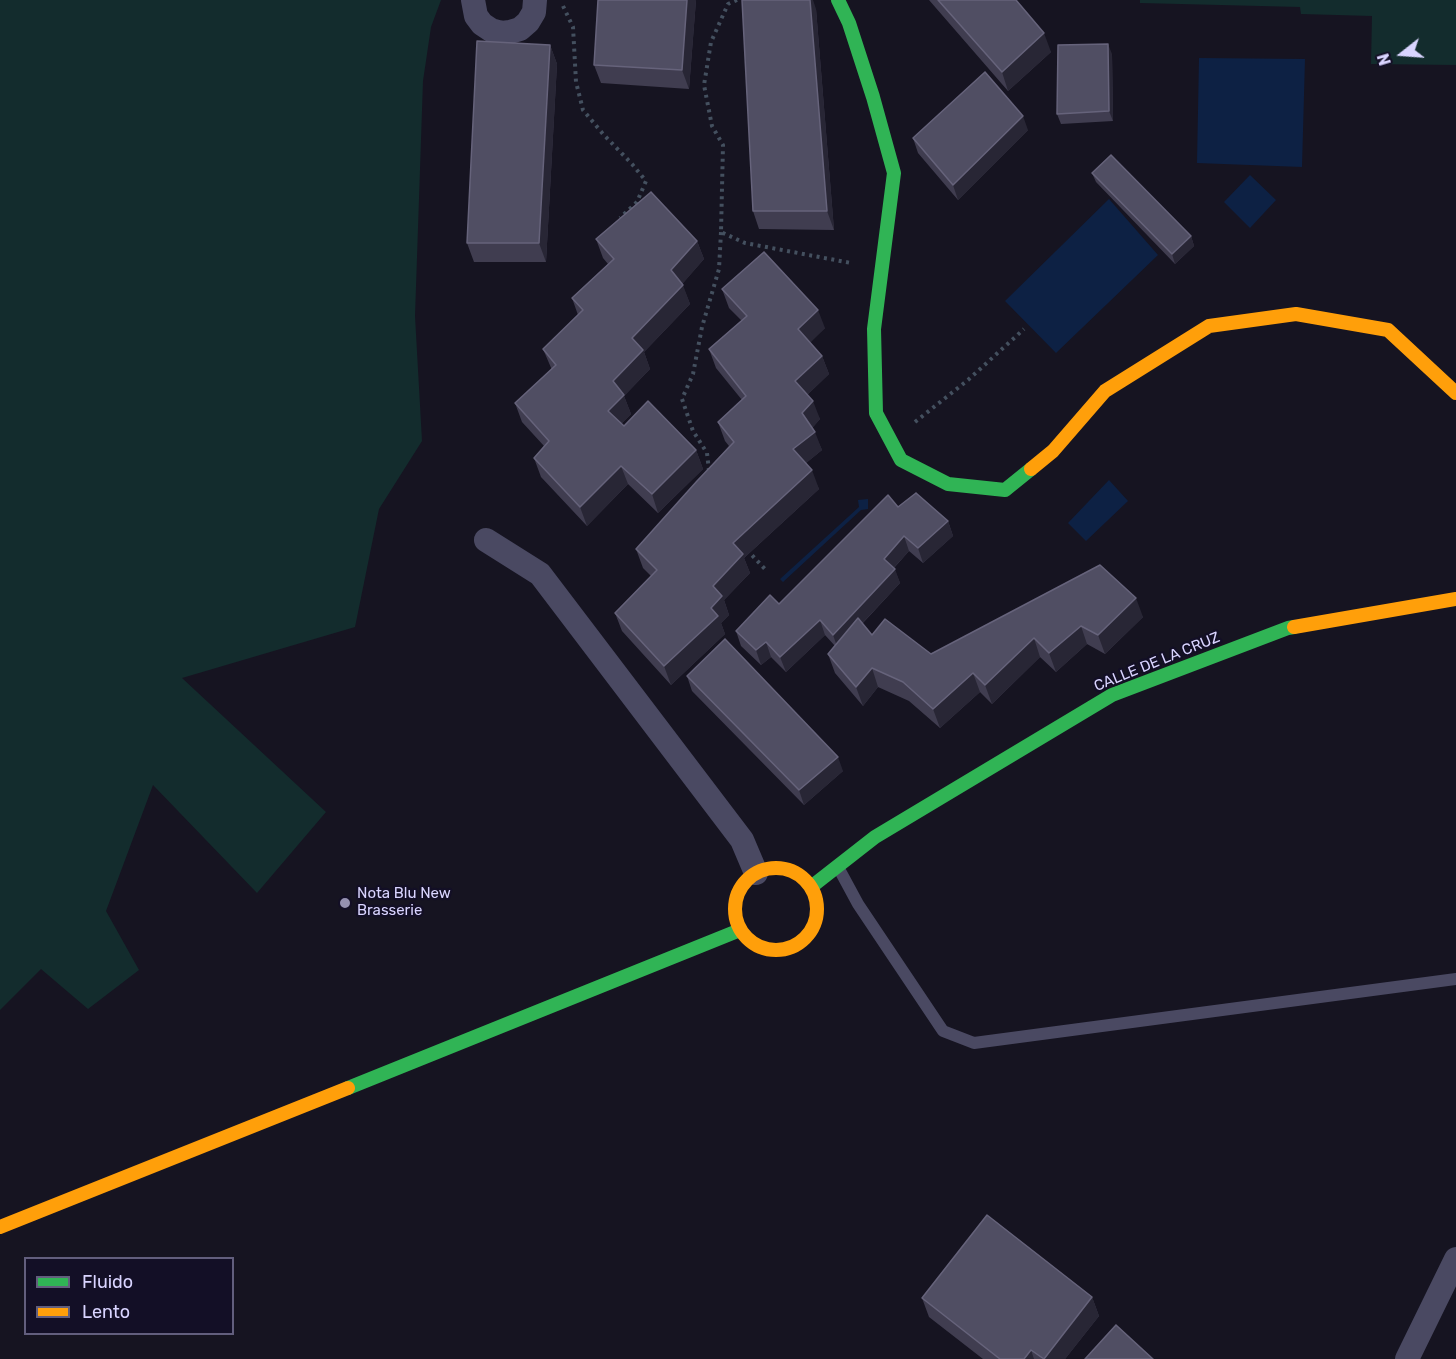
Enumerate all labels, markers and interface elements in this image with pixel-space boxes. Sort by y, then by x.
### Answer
north arrow [1372,24,1432,84]
text: N [1374,51,1395,68]
street label: CALLE DE LA CRUZ [1091,629,1223,695]
place label: Nota Blu New Brasserie [357,885,451,920]
marker: Nota Blu New Brasserie [338,896,352,910]
legend [24,1257,234,1335]
text: Fluido [82,1271,133,1293]
text: Lento [82,1301,130,1323]

